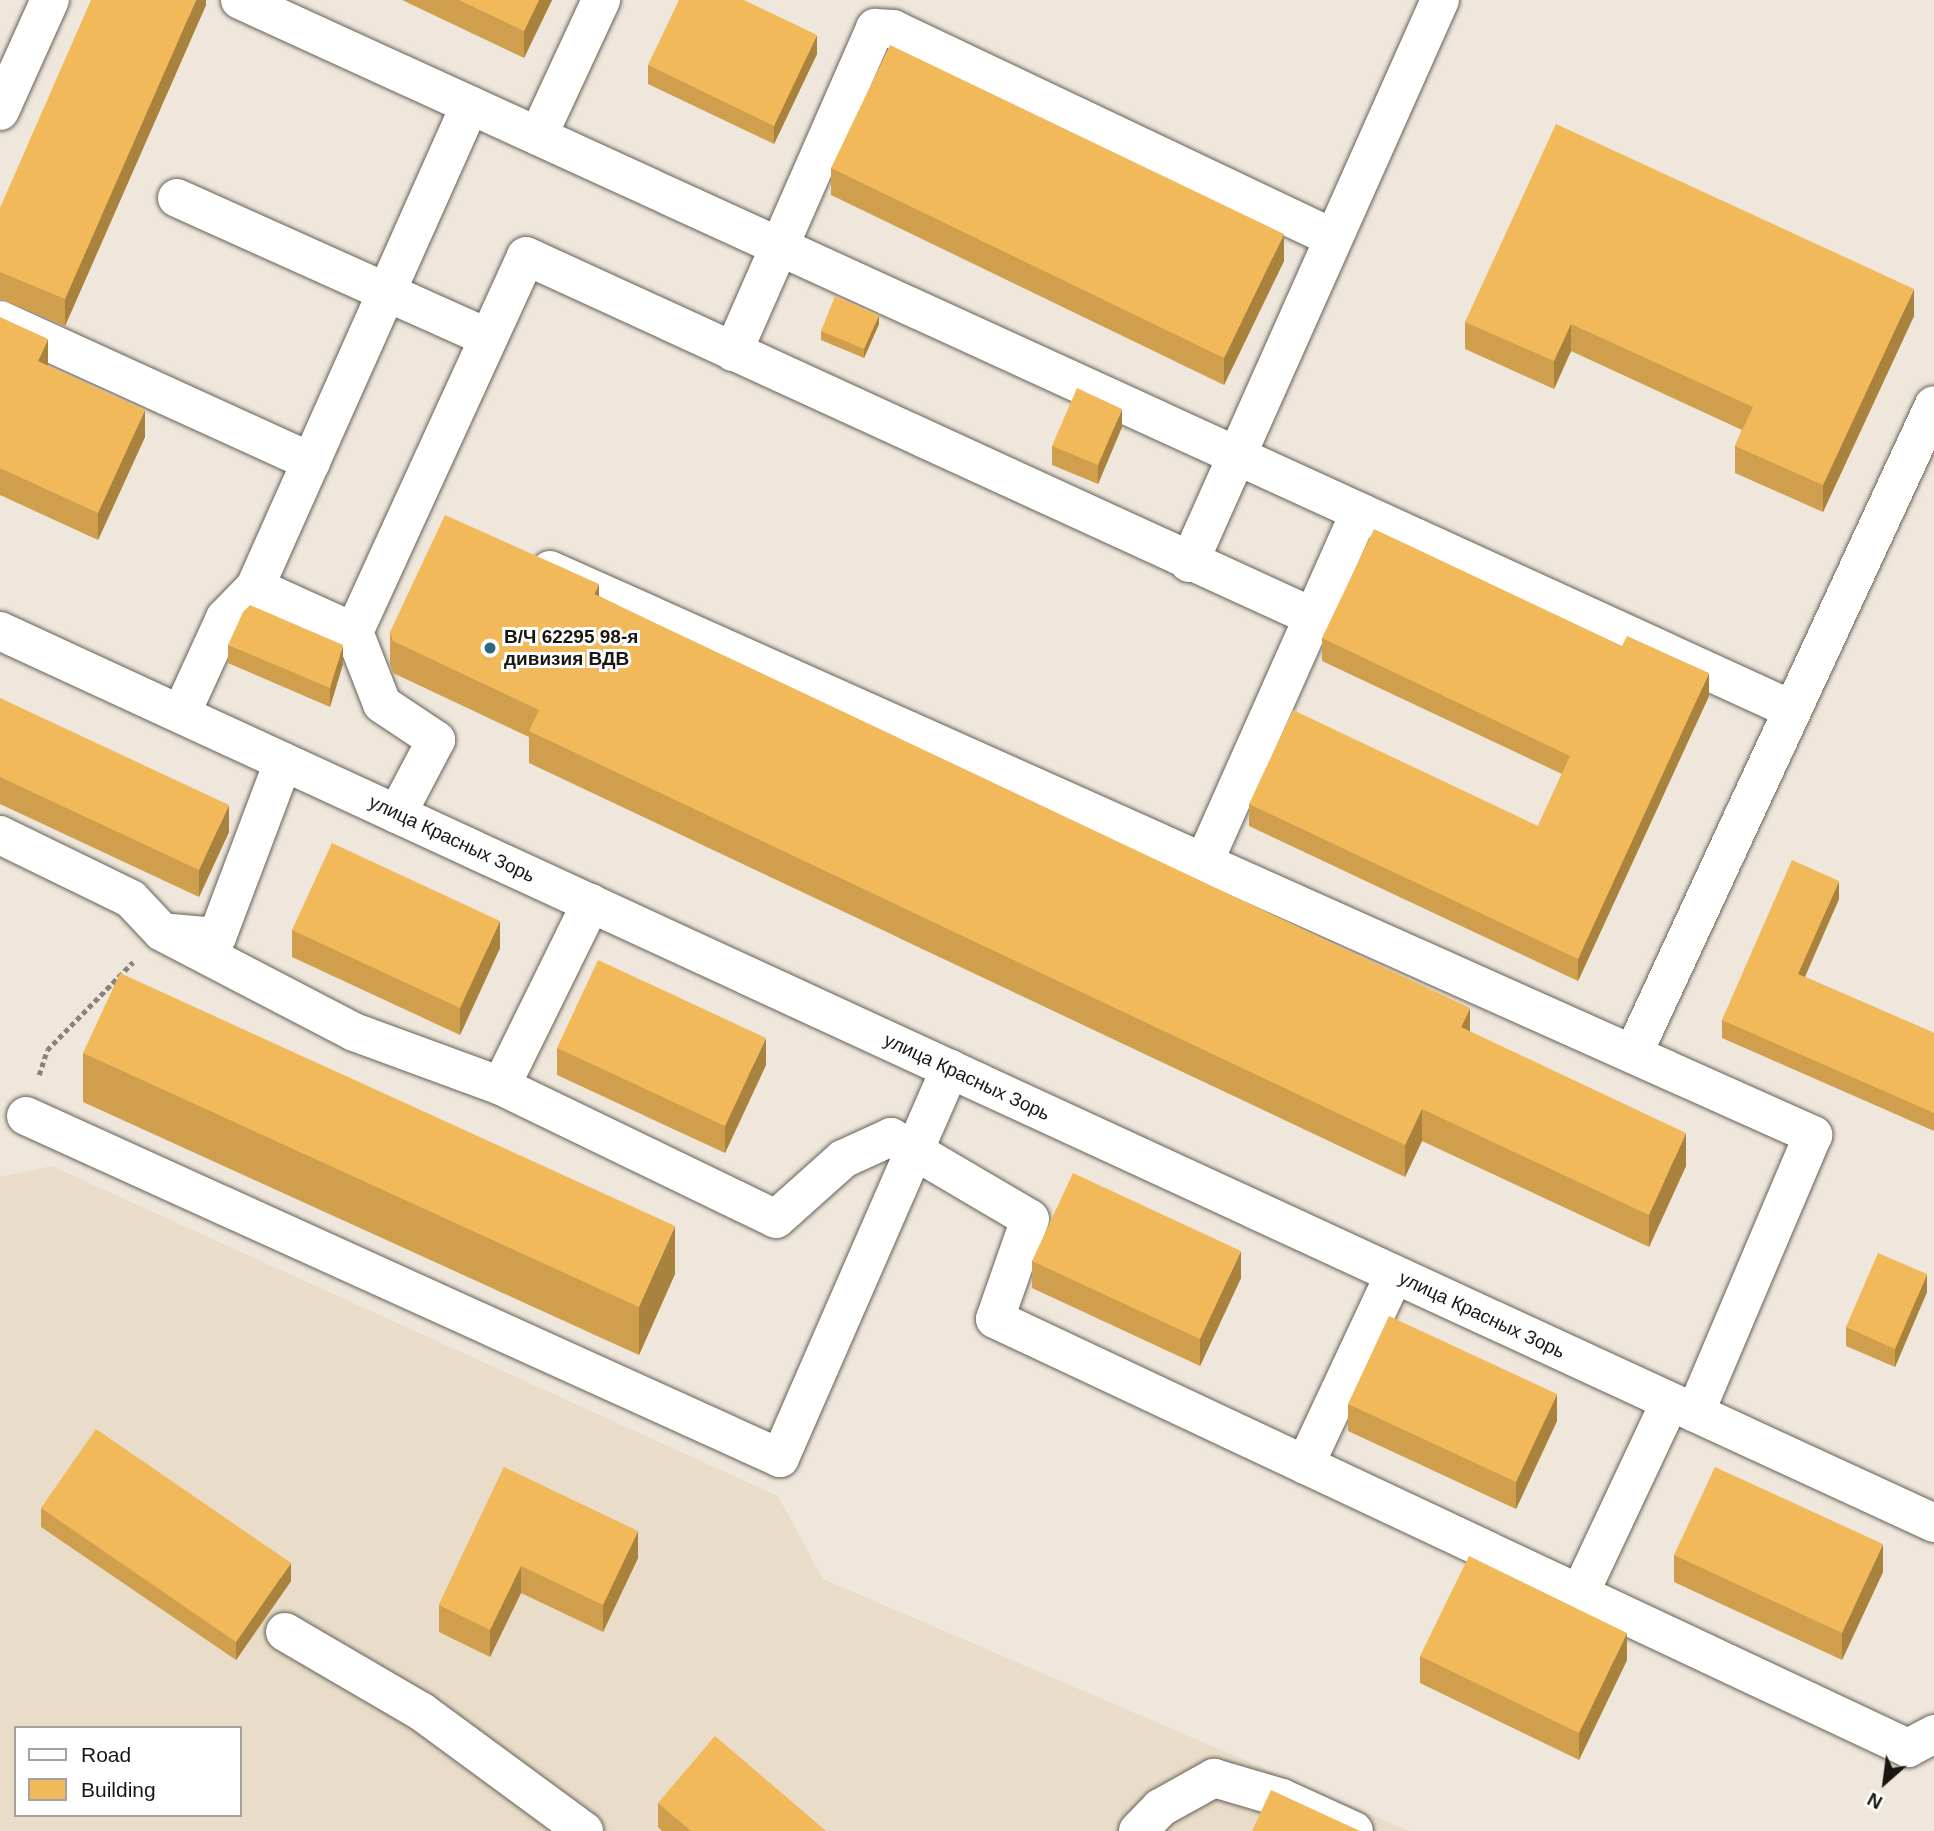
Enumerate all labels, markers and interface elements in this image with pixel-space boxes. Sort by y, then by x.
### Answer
place label: В/Ч 62295 98-я дивизия ВДВ [504,626,638,670]
marker: В/Ч 62295 98-я дивизия ВДВ [482,640,498,656]
street label: улица Красных Зорь [365,790,539,888]
street label: улица Красных Зорь [880,1028,1054,1126]
street label: улица Красных Зорь [1395,1266,1569,1364]
legend [14,1726,242,1817]
text: Road [81,1743,131,1766]
north arrow [1850,1747,1920,1817]
text: Building [81,1778,156,1801]
text: N [1864,1788,1886,1813]

